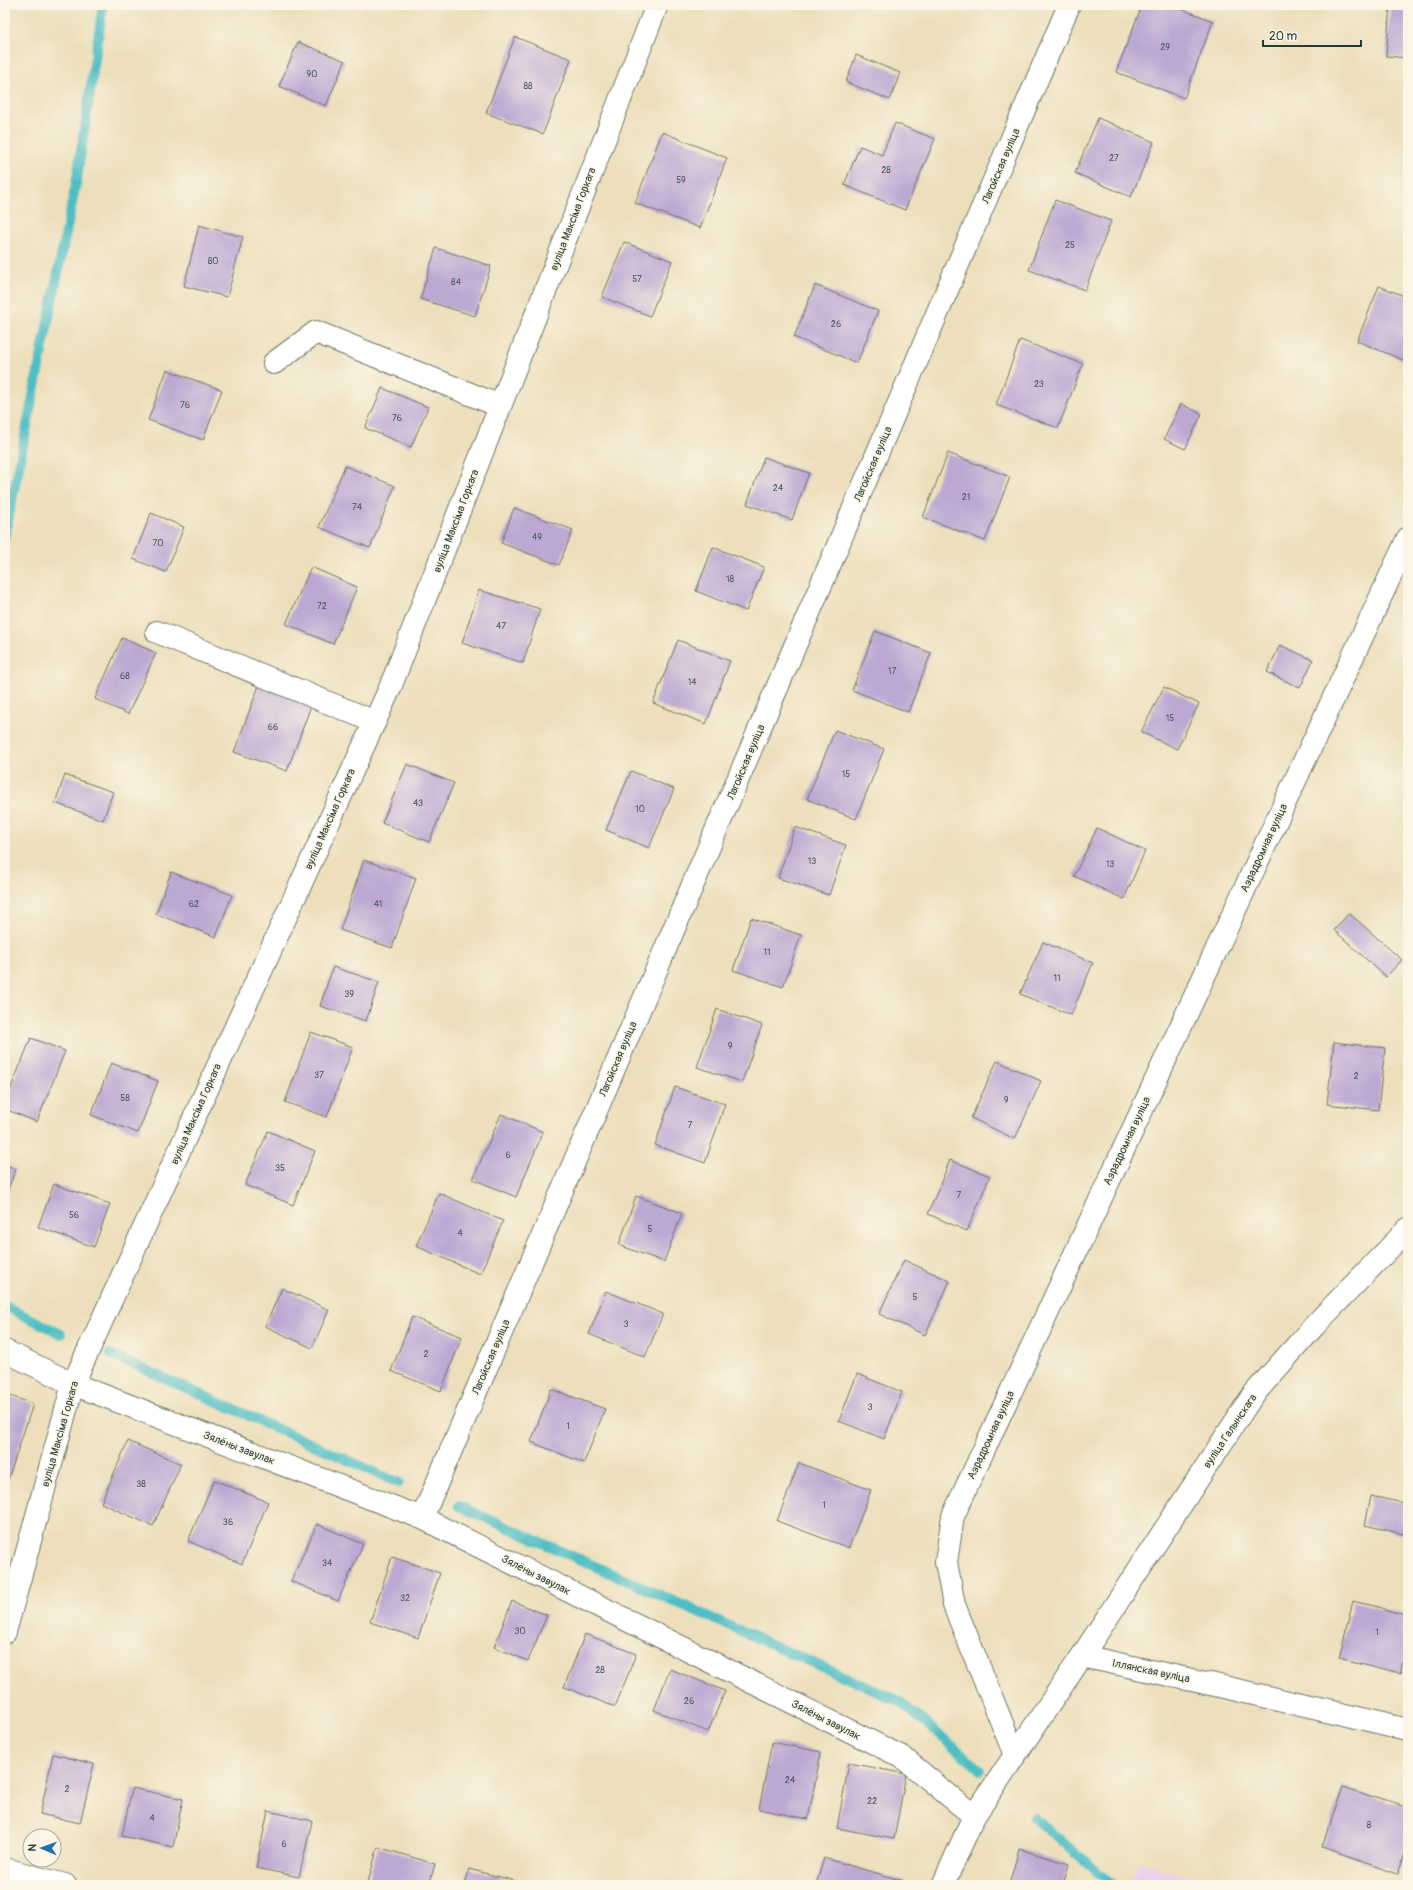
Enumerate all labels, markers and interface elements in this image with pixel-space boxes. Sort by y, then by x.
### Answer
scale bar [1263,22,1361,48]
text: 20 m [1269,29,1298,44]
house number: 29 [1160,42,1170,53]
house number: 90 [307,69,317,80]
house number: 88 [523,81,533,92]
street label: Лагойская вуліца [979,126,1023,206]
house number: 27 [1109,153,1119,164]
house number: 28 [881,165,891,176]
street label: вуліца Максіма Горкага [547,166,599,272]
house number: 59 [676,175,686,186]
house number: 25 [1065,240,1075,251]
house number: 80 [208,256,218,267]
house number: 57 [632,274,642,285]
house number: 84 [451,277,462,288]
house number: 26 [831,319,841,330]
house number: 23 [1034,379,1044,390]
house number: 76 [180,400,190,411]
house number: 76 [392,413,402,424]
street label: Лагойская вуліца [851,424,895,504]
street label: вуліца Максіма Горкага [430,468,482,574]
house number: 24 [773,483,784,494]
house number: 21 [962,492,970,503]
house number: 74 [352,502,363,513]
house number: 49 [532,532,542,543]
house number: 70 [153,538,163,549]
house number: 18 [726,574,734,585]
house number: 72 [317,601,327,612]
house number: 47 [496,621,506,632]
house number: 17 [888,666,896,677]
house number: 68 [120,671,130,682]
house number: 14 [688,677,697,688]
house number: 15 [1166,713,1174,724]
house number: 66 [268,722,278,733]
street label: Лагойская вуліца [724,722,768,802]
street label: вуліца Максіма Горкага [302,766,358,872]
house number: 15 [842,769,850,780]
house number: 43 [413,798,423,809]
street label: Аэрадромная вуліца [1238,802,1290,894]
house number: 10 [635,804,645,815]
house number: 13 [808,856,816,867]
house number: 13 [1106,859,1114,870]
house number: 62 [189,899,199,910]
house number: 41 [374,899,382,910]
house number: 11 [763,947,771,958]
house number: 11 [1053,973,1061,984]
house number: 39 [344,989,354,1000]
street label: Лагойская вуліца [596,1019,640,1099]
house number: 9 [728,1041,733,1052]
street label: вуліца Максіма Горкага [168,1061,224,1167]
house number: 37 [314,1070,324,1081]
house number: 2 [1353,1071,1359,1082]
house number: 58 [120,1093,130,1104]
house number: 9 [1004,1095,1009,1106]
street label: Аэрадромная вуліца [1101,1095,1153,1187]
house number: 7 [688,1120,693,1131]
house number: 6 [505,1150,511,1161]
house number: 35 [275,1163,285,1174]
house number: 7 [957,1190,962,1201]
house number: 56 [69,1210,79,1221]
house number: 5 [648,1224,653,1235]
house number: 4 [457,1228,463,1239]
house number: 5 [913,1292,918,1303]
street label: Лагойская вуліца [469,1317,513,1397]
house number: 3 [623,1319,629,1330]
house number: 2 [423,1349,429,1360]
street label: вуліца Максіма Горкага [39,1380,81,1488]
street label: Аэрадромная вуліца [965,1389,1017,1481]
street label: вуліца Галынскага [1201,1392,1259,1470]
house number: 3 [867,1402,873,1413]
house number: 1 [566,1421,570,1432]
street label: Зялёны завулак [201,1428,277,1468]
house number: 38 [136,1479,146,1490]
house number: 1 [822,1500,826,1511]
house number: 36 [223,1517,233,1528]
street label: Зялёны завулак [499,1552,573,1598]
house number: 34 [322,1558,333,1569]
house number: 32 [400,1593,410,1604]
house number: 30 [514,1626,526,1637]
house number: 1 [1375,1627,1379,1638]
street label: Іллянская вуліца [1111,1656,1191,1686]
house number: 28 [595,1665,605,1676]
house number: 26 [684,1696,694,1707]
street label: Зялёны завулак [789,1697,863,1743]
house number: 24 [785,1775,796,1786]
house number: 2 [64,1784,70,1795]
house number: 22 [867,1796,877,1807]
house number: 4 [149,1813,155,1824]
house number: 8 [1367,1820,1372,1831]
north arrow [22,1828,62,1868]
house number: 6 [281,1839,287,1850]
text: N [26,1843,39,1852]

